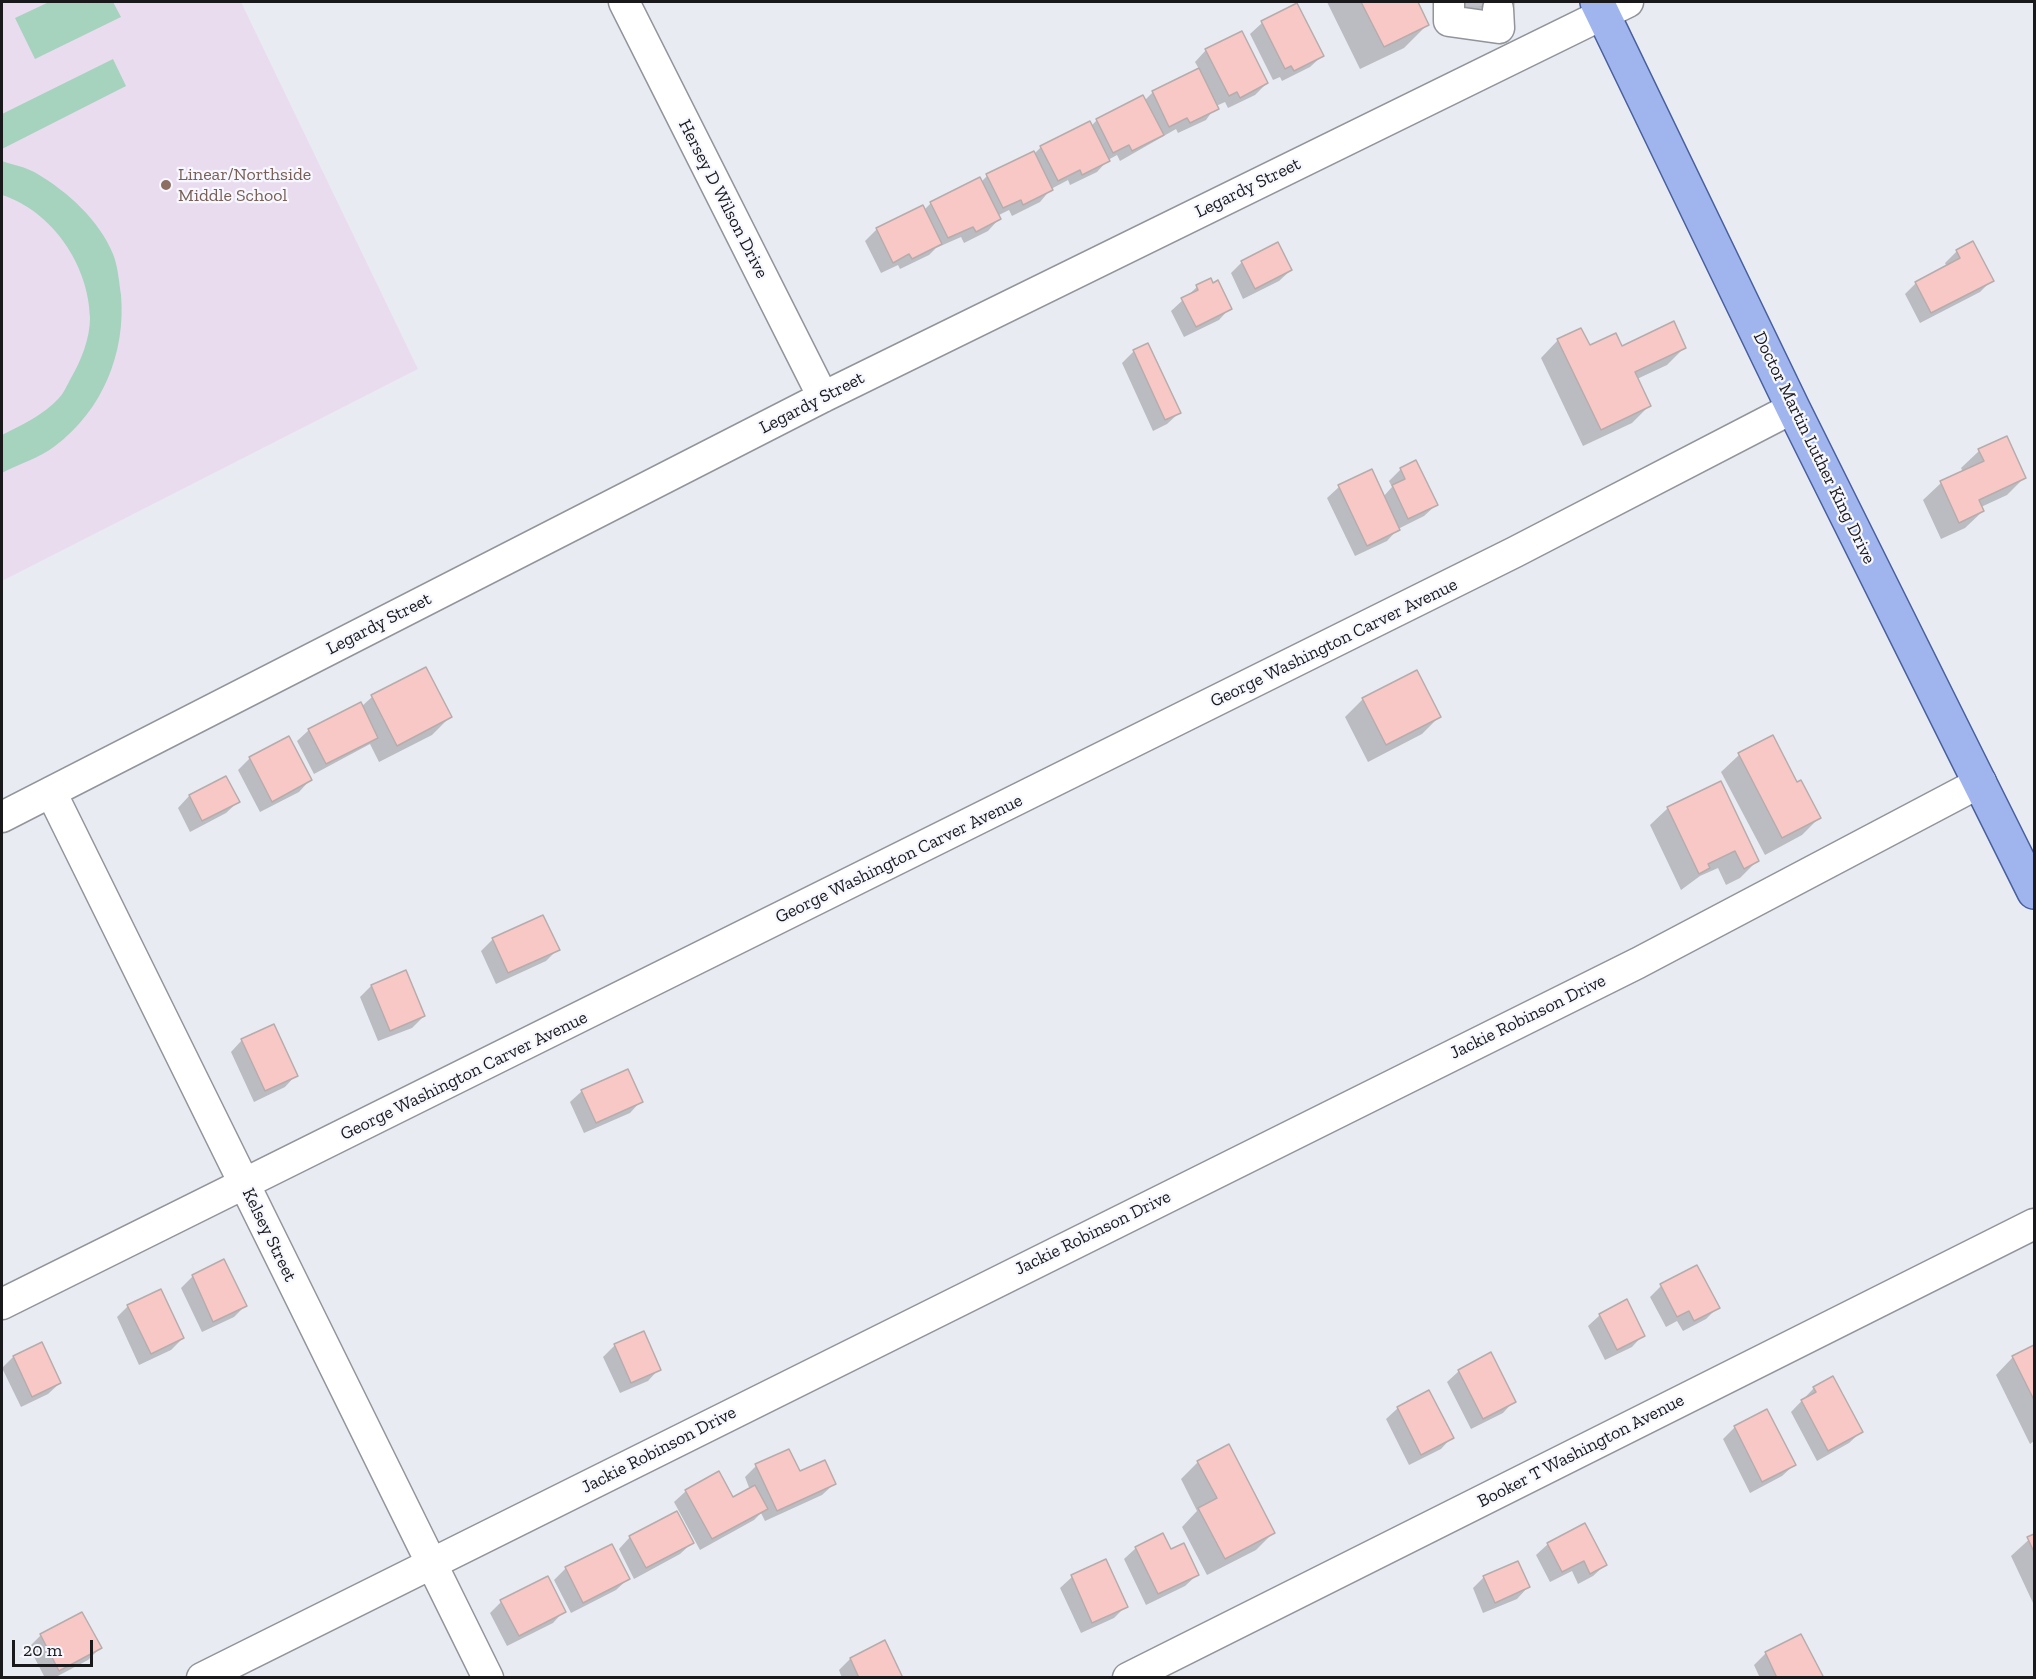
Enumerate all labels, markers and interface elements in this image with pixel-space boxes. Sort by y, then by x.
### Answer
street label: Hersey D Wilson Drive [674,116,772,282]
street label: Legardy Street [1192,153,1304,223]
place label: Linear/Northside Middle School [178,164,311,207]
marker: Linear/Northside Middle School [159,178,173,192]
street label: Doctor Martin Luther King Drive [1748,328,1880,568]
street label: Legardy Street [756,367,868,439]
street label: George Washington Carver Avenue [1207,574,1461,712]
street label: Legardy Street [323,588,435,660]
street label: George Washington Carver Avenue [772,790,1026,928]
street label: Jackie Robinson Drive [1447,970,1609,1064]
street label: George Washington Carver Avenue [337,1007,591,1145]
street label: Kelsey Street [237,1185,301,1285]
street label: Jackie Robinson Drive [1012,1186,1174,1280]
street label: Booker T Washington Avenue [1474,1389,1688,1513]
street label: Jackie Robinson Drive [578,1402,740,1498]
scale bar [15,1628,96,1666]
text: 20 m [23,1639,62,1661]

